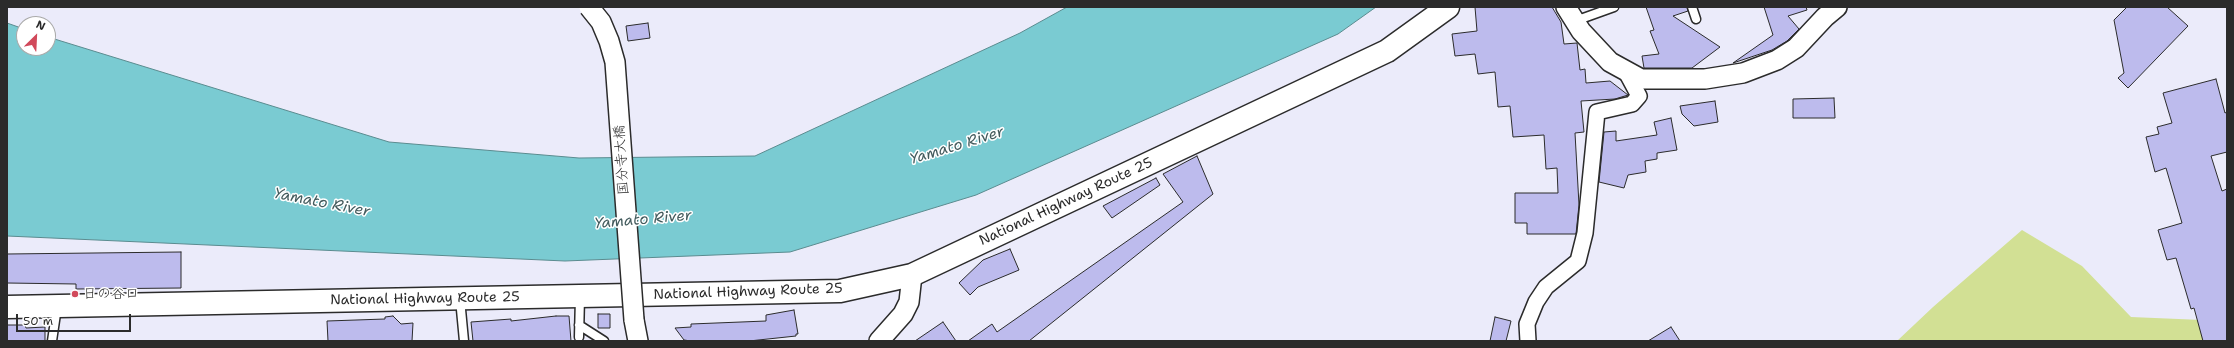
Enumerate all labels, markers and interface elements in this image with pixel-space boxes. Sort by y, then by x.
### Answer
north arrow [16,16,56,56]
text: N [34,17,48,34]
water label: Yamato River [908,123,1006,169]
street label: 国分寺大橋 [611,124,633,196]
street label: National Highway Route 25 [977,154,1155,250]
water label: Yamato River [272,185,372,221]
water label: Yamato River [594,207,692,233]
street label: National Highway Route 25 [653,280,843,304]
place label: 日の谷口 [83,286,139,302]
marker: 日の谷口 [70,289,80,299]
street label: National Highway Route 25 [330,289,520,309]
scale bar [18,306,133,332]
text: 50 m [23,313,53,329]

